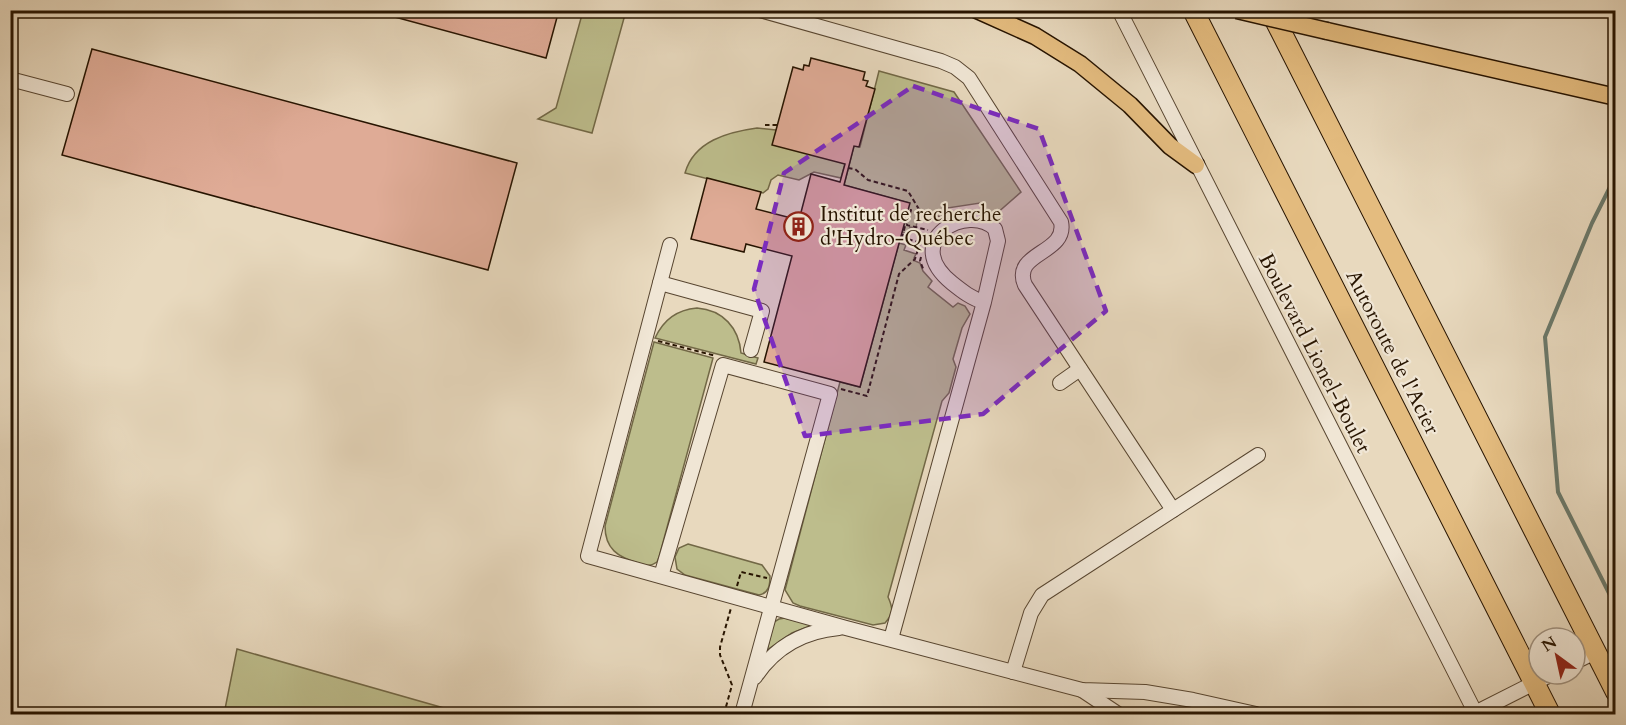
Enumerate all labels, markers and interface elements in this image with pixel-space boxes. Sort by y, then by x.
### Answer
place label: Institut de recherche d'Hydro-Québec [820,200,1002,253]
building icon: Institut de recherche d'Hydro-Québec [783,210,815,242]
street label: Boulevard Lionel-Boulet [1251,248,1378,459]
street label: Autoroute de l'Acier [1339,265,1447,440]
north arrow [1527,626,1587,686]
text: N [1538,631,1561,657]

